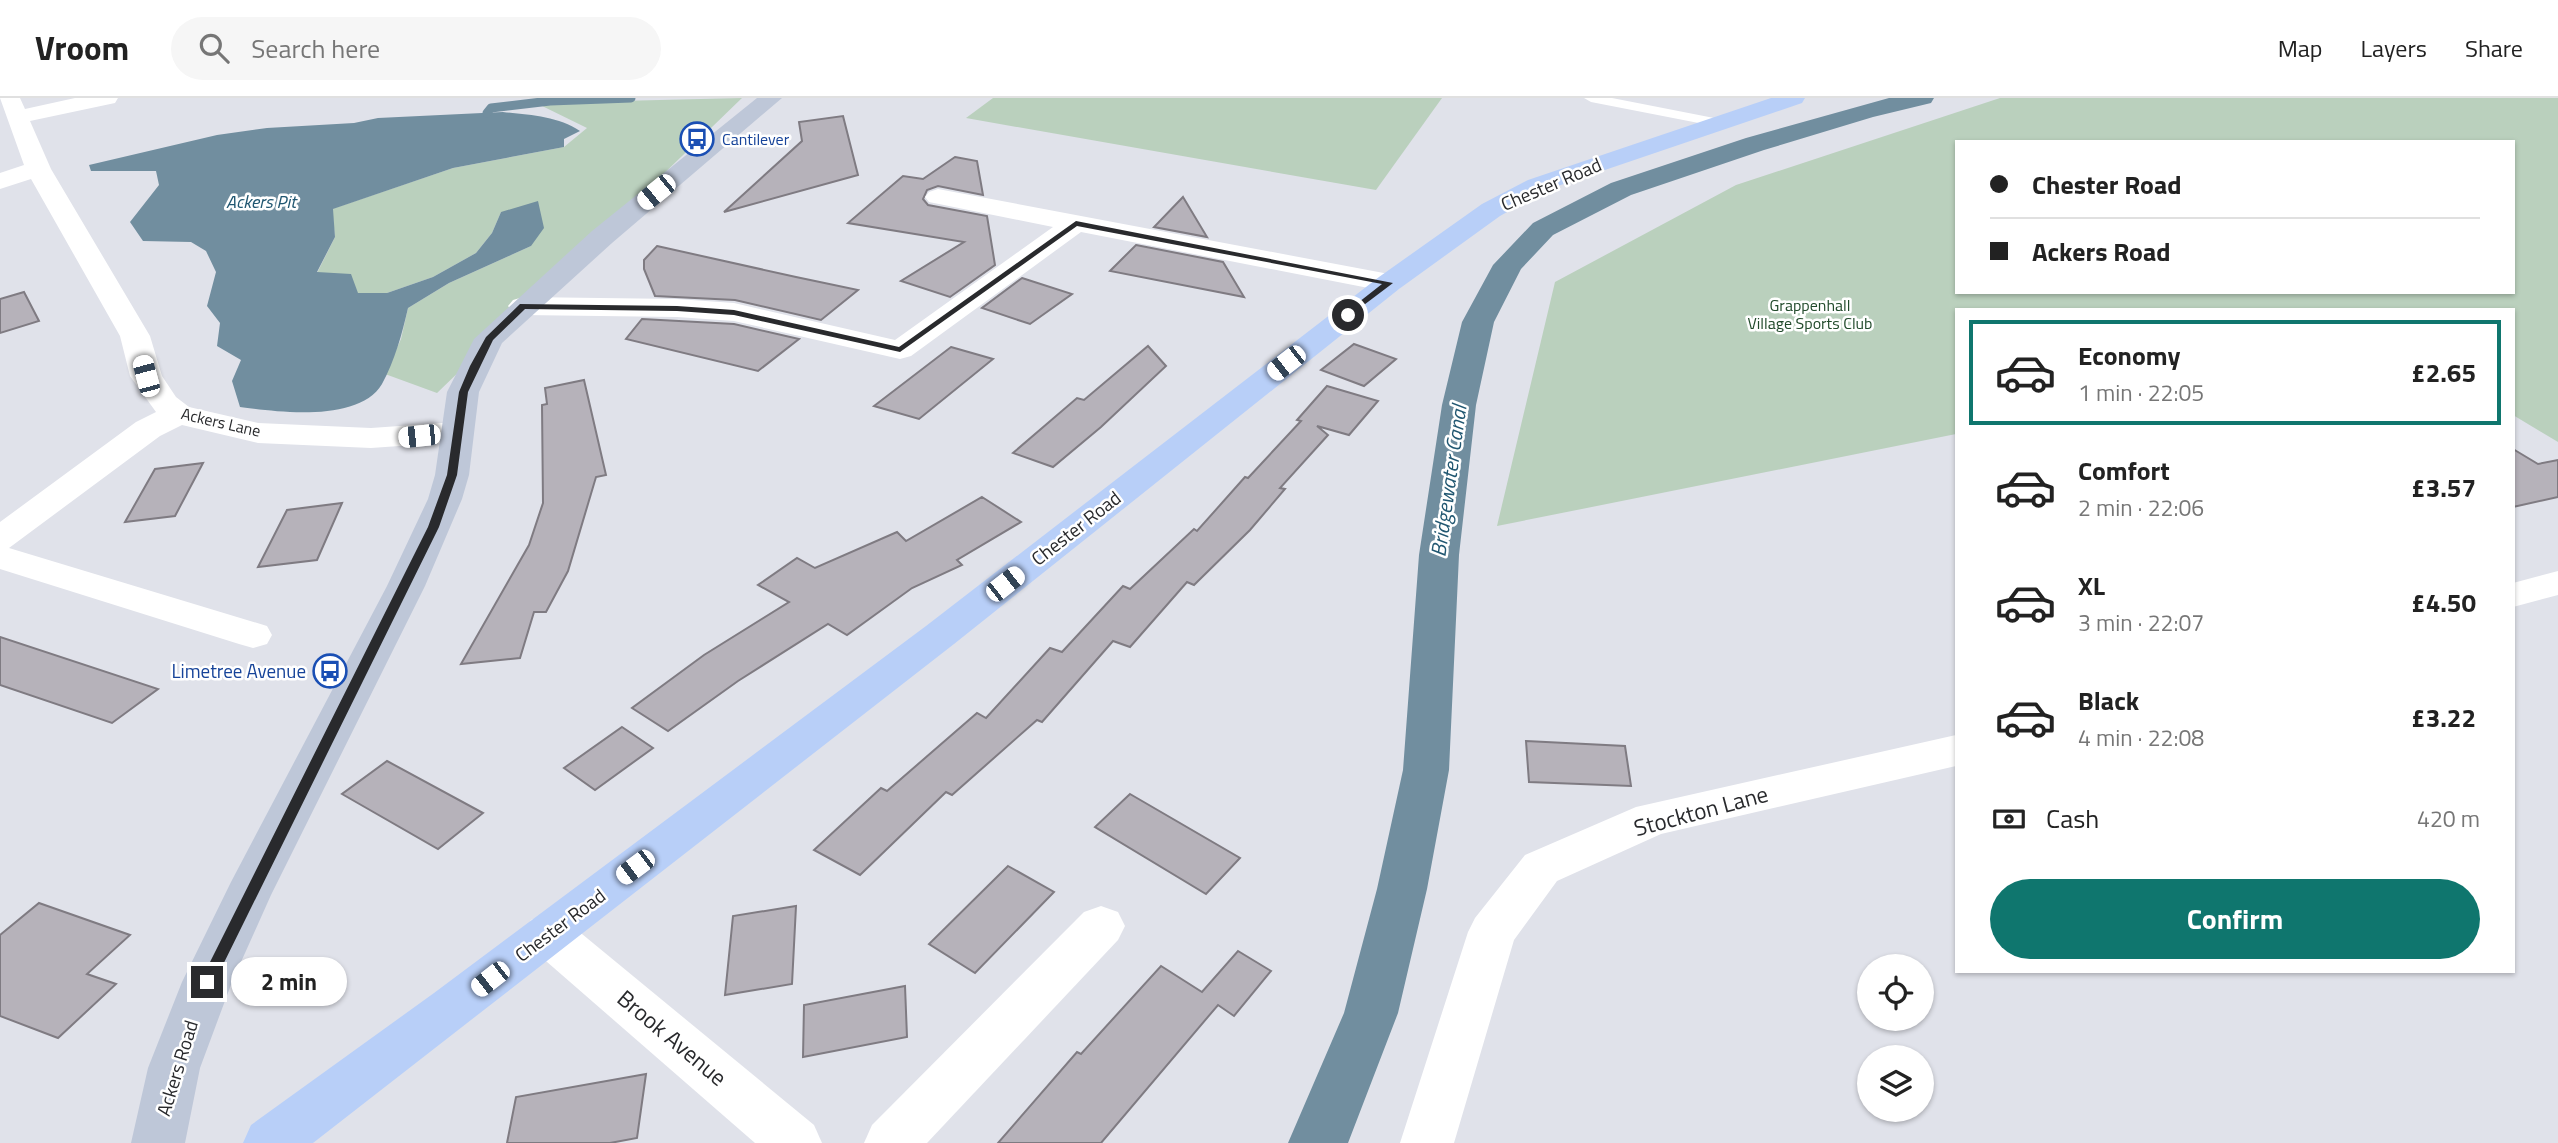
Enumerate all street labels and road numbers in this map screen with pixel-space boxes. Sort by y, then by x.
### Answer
street label: Chester Road [1496,149,1606,218]
street label: Ackers Lane [179,401,263,443]
street label: Chester Road [1025,483,1127,572]
street label: Stockton Lane [1630,776,1772,845]
street label: Chester Road [508,881,611,968]
street label: Brook Avenue [610,981,735,1094]
street label: Ackers Road [148,1016,205,1119]

